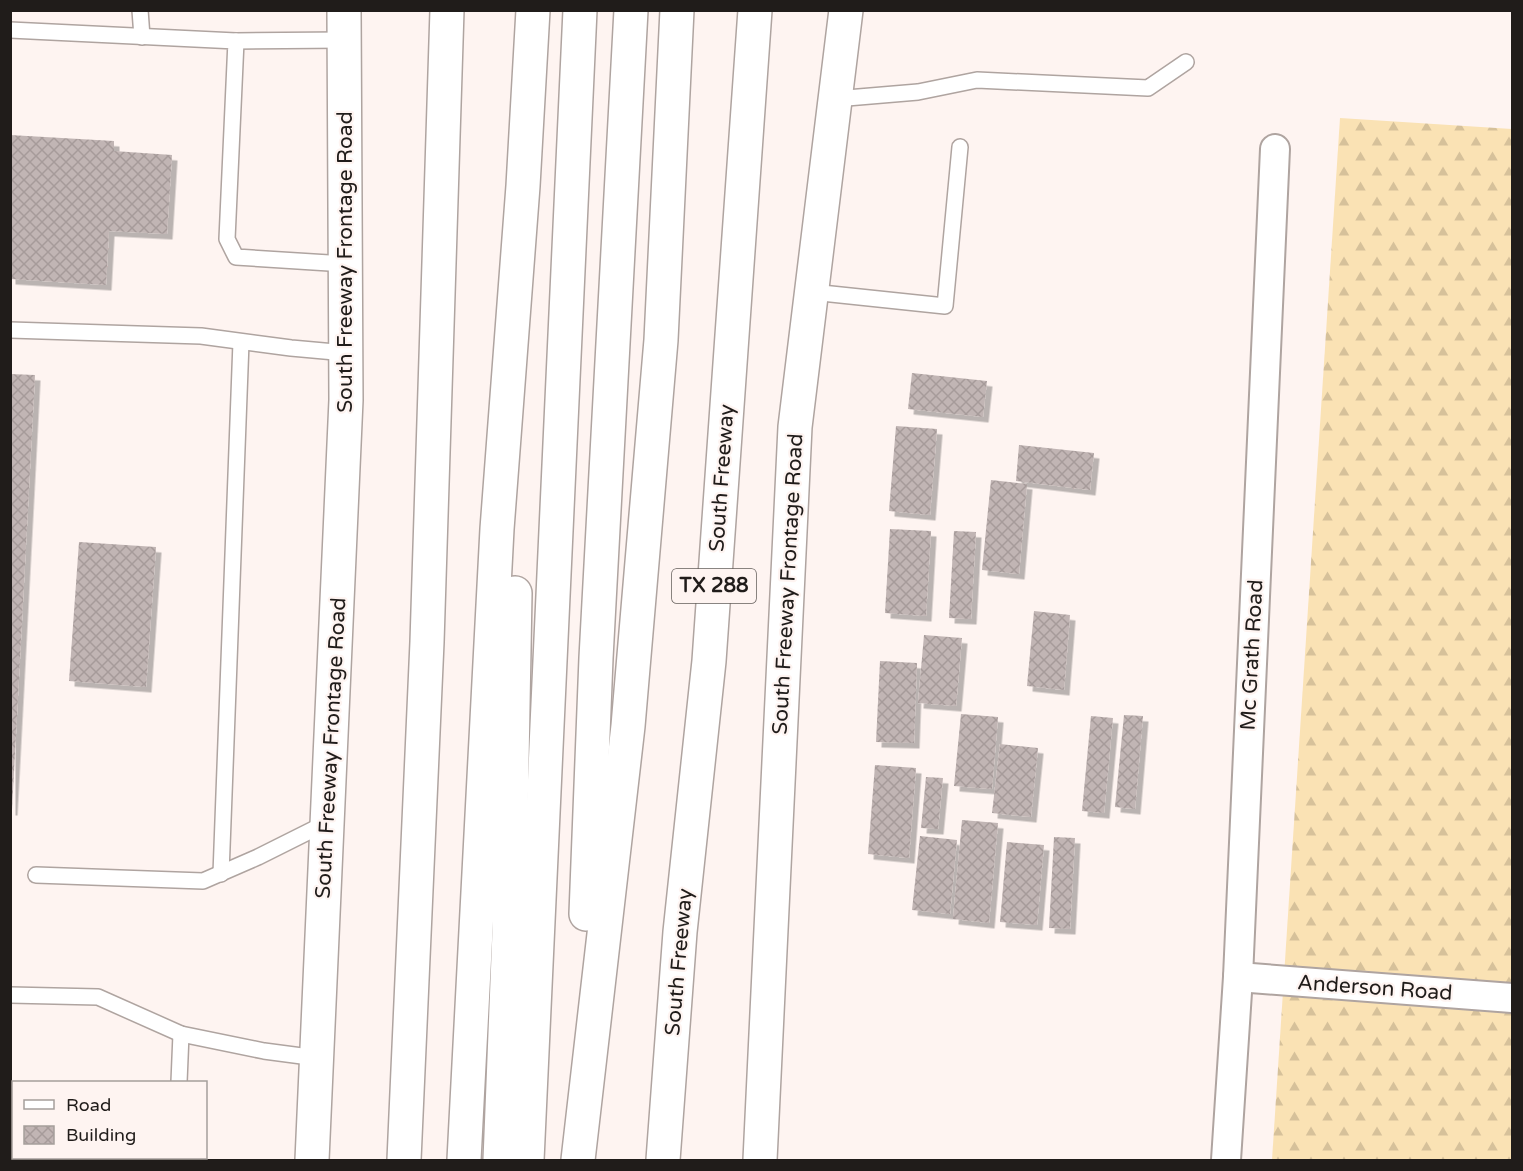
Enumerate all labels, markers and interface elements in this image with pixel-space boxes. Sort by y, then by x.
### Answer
street label: South Freeway Frontage Road [333,111,358,413]
street label: South Freeway [704,403,740,553]
street label: South Freeway Frontage Road [768,433,808,735]
road number: TX 288 [672,569,756,603]
street label: Mc Grath Road [1236,579,1268,731]
street label: South Freeway Frontage Road [311,597,351,899]
street label: South Freeway [660,887,698,1037]
street label: Anderson Road [1297,970,1453,1006]
legend [12,1081,207,1159]
text: Road [66,1094,111,1116]
text: Building [66,1124,136,1146]

